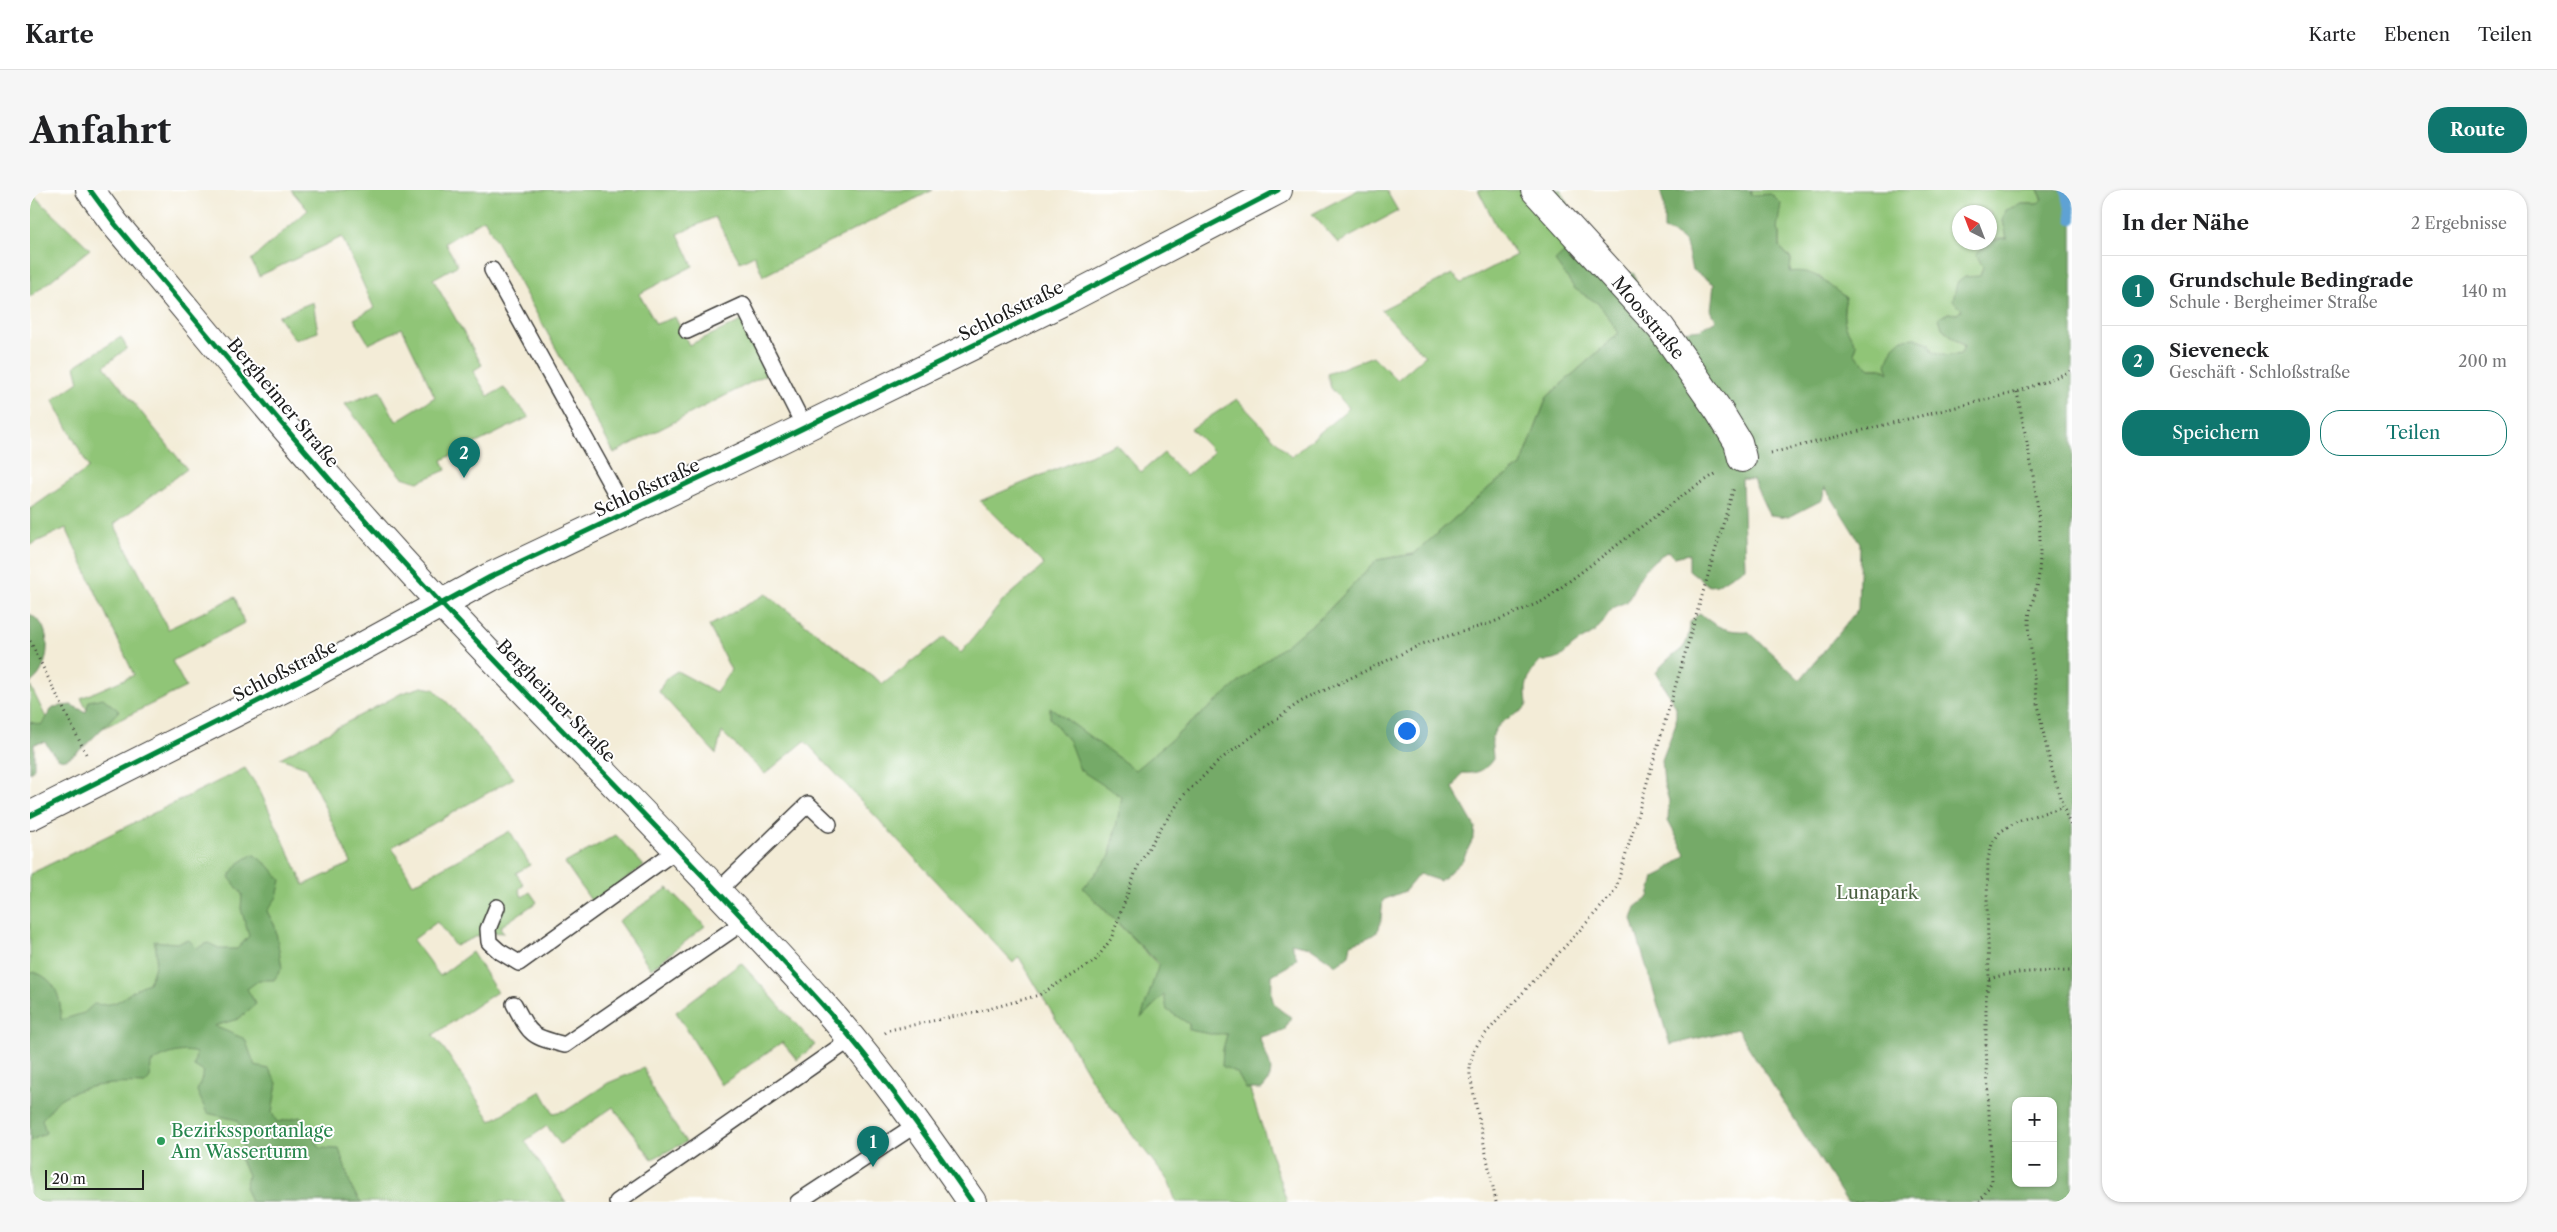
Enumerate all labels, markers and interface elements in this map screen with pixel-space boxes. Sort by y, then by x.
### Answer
text: Karte [25,20,94,49]
text: Karte [2308,24,2356,46]
text: Ebenen [2384,24,2450,46]
text: Teilen [2478,24,2532,46]
button: Route [2428,107,2527,153]
text: Anfahrt [30,109,171,152]
north arrow [1952,205,1997,250]
text: In der Nähe [2122,210,2249,235]
text: 2 Ergebnisse [2411,213,2507,233]
text: Grundschule Bedingrade [2169,269,2413,292]
street label: Moosstraße [1607,272,1689,364]
street label: Schloßstraße [955,276,1067,346]
text: 1 [2134,281,2142,301]
text: 140 m [2462,281,2507,301]
text: Schule · Bergheimer Straße [2169,292,2378,312]
street label: Bergheimer Straße [222,334,344,472]
text: Sieveneck [2169,339,2269,362]
text: 2 [2133,351,2143,371]
text: 200 m [2458,351,2507,371]
text: Geschäft · Schloßstraße [2169,362,2350,382]
button: Speichern [2122,410,2310,456]
button: Teilen [2320,410,2507,456]
pin: 2 [448,437,480,478]
street label: Schloßstraße [591,454,703,522]
street label: Schloßstraße [229,635,341,707]
street label: Bergheimer Straße [492,635,620,767]
your location [1394,718,1420,744]
park label: Lunapark [1836,882,1920,904]
map controls [2012,1097,2057,1187]
button: + [2012,1097,2057,1142]
place label: Bezirkssportanlage Am Wasserturm [170,1120,333,1163]
pin: 1 [857,1126,889,1167]
marker: Bezirkssportanlage Am Wasserturm [155,1135,167,1147]
button: − [2012,1142,2057,1187]
scale bar [45,1167,144,1190]
text: 20 m [52,1170,86,1188]

